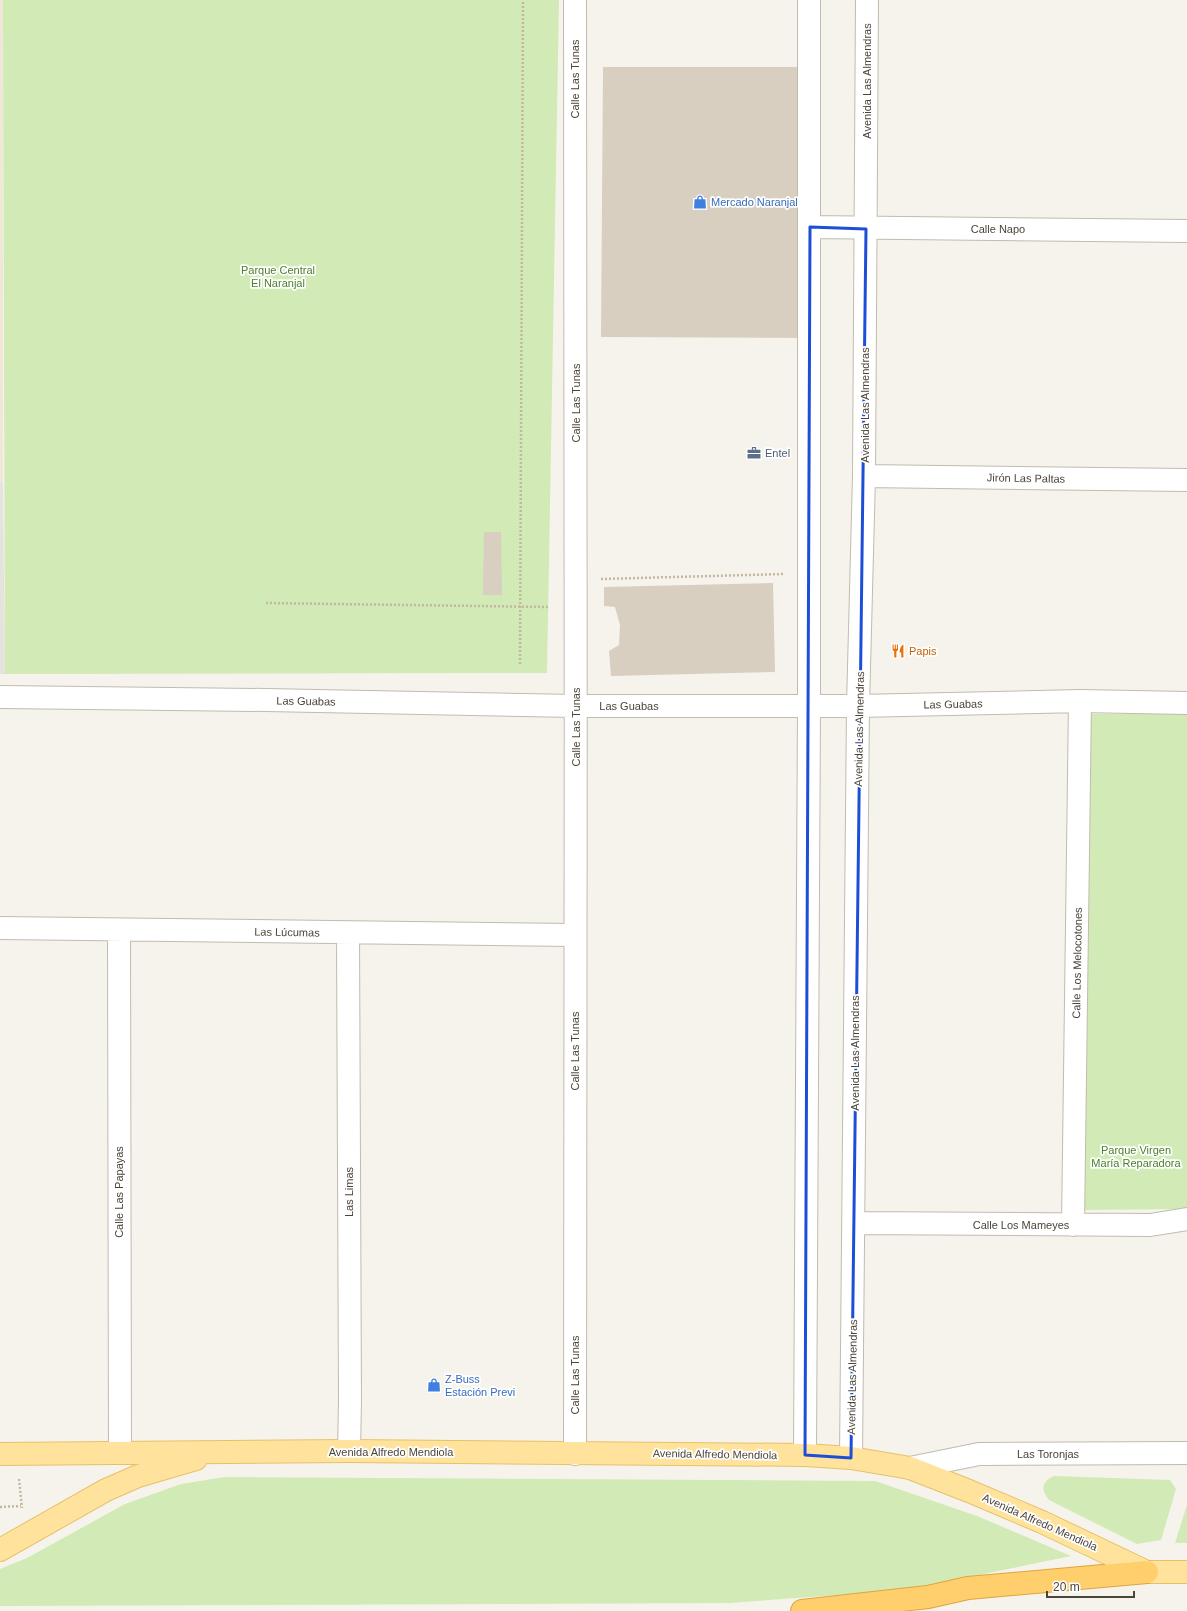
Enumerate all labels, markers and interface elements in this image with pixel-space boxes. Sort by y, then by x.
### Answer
street label: Avenida Las Almendras [861,23,873,139]
street label: Calle Las Tunas [569,39,581,118]
shop icon: Mercado Naranjal [692,194,708,210]
place label: Mercado Naranjal [711,196,798,208]
street label: Calle Napo [971,223,1025,235]
park label: Parque Central El Naranjal [241,264,315,289]
street label: Avenida Las Almendras [859,347,871,463]
street label: Calle Las Tunas [570,363,582,442]
office icon: Entel [746,445,762,461]
place label: Entel [765,447,790,459]
street label: Jirón Las Paltas [987,471,1066,485]
restaurant icon: Papis [890,643,906,659]
place label: Papis [909,645,937,657]
street label: Avenida Las Almendras [852,671,866,787]
street label: Calle Las Tunas [570,687,582,766]
street label: Las Guabas [276,694,336,708]
street label: Las Guabas [923,697,983,711]
street label: Las Guabas [599,700,659,712]
street label: Calle Los Melocotones [1070,907,1084,1019]
street label: Las Lúcumas [254,925,320,939]
street label: Avenida Las Almendras [849,995,861,1111]
street label: Calle Las Tunas [569,1011,581,1090]
park label: Parque Virgen María Reparadora [1091,1144,1182,1169]
street label: Calle Las Papayas [113,1146,125,1238]
street label: Las Limas [343,1166,355,1217]
street label: Calle Los Mameyes [973,1219,1070,1231]
street label: Avenida Las Almendras [845,1319,859,1435]
street label: Calle Las Tunas [569,1335,581,1414]
place label: Z-Buss Estación Previ [445,1373,515,1398]
shop icon: Z-Buss Estación Previ [426,1377,442,1393]
street label: Avenida Alfredo Mendiola [329,1446,454,1458]
street label: Avenida Alfredo Mendiola [653,1447,778,1461]
street label: Las Toronjas [1017,1448,1080,1460]
street label: Avenida Alfredo Mendiola [981,1491,1100,1553]
scale bar [1047,1573,1134,1599]
text: 20 m [1053,1580,1080,1594]

